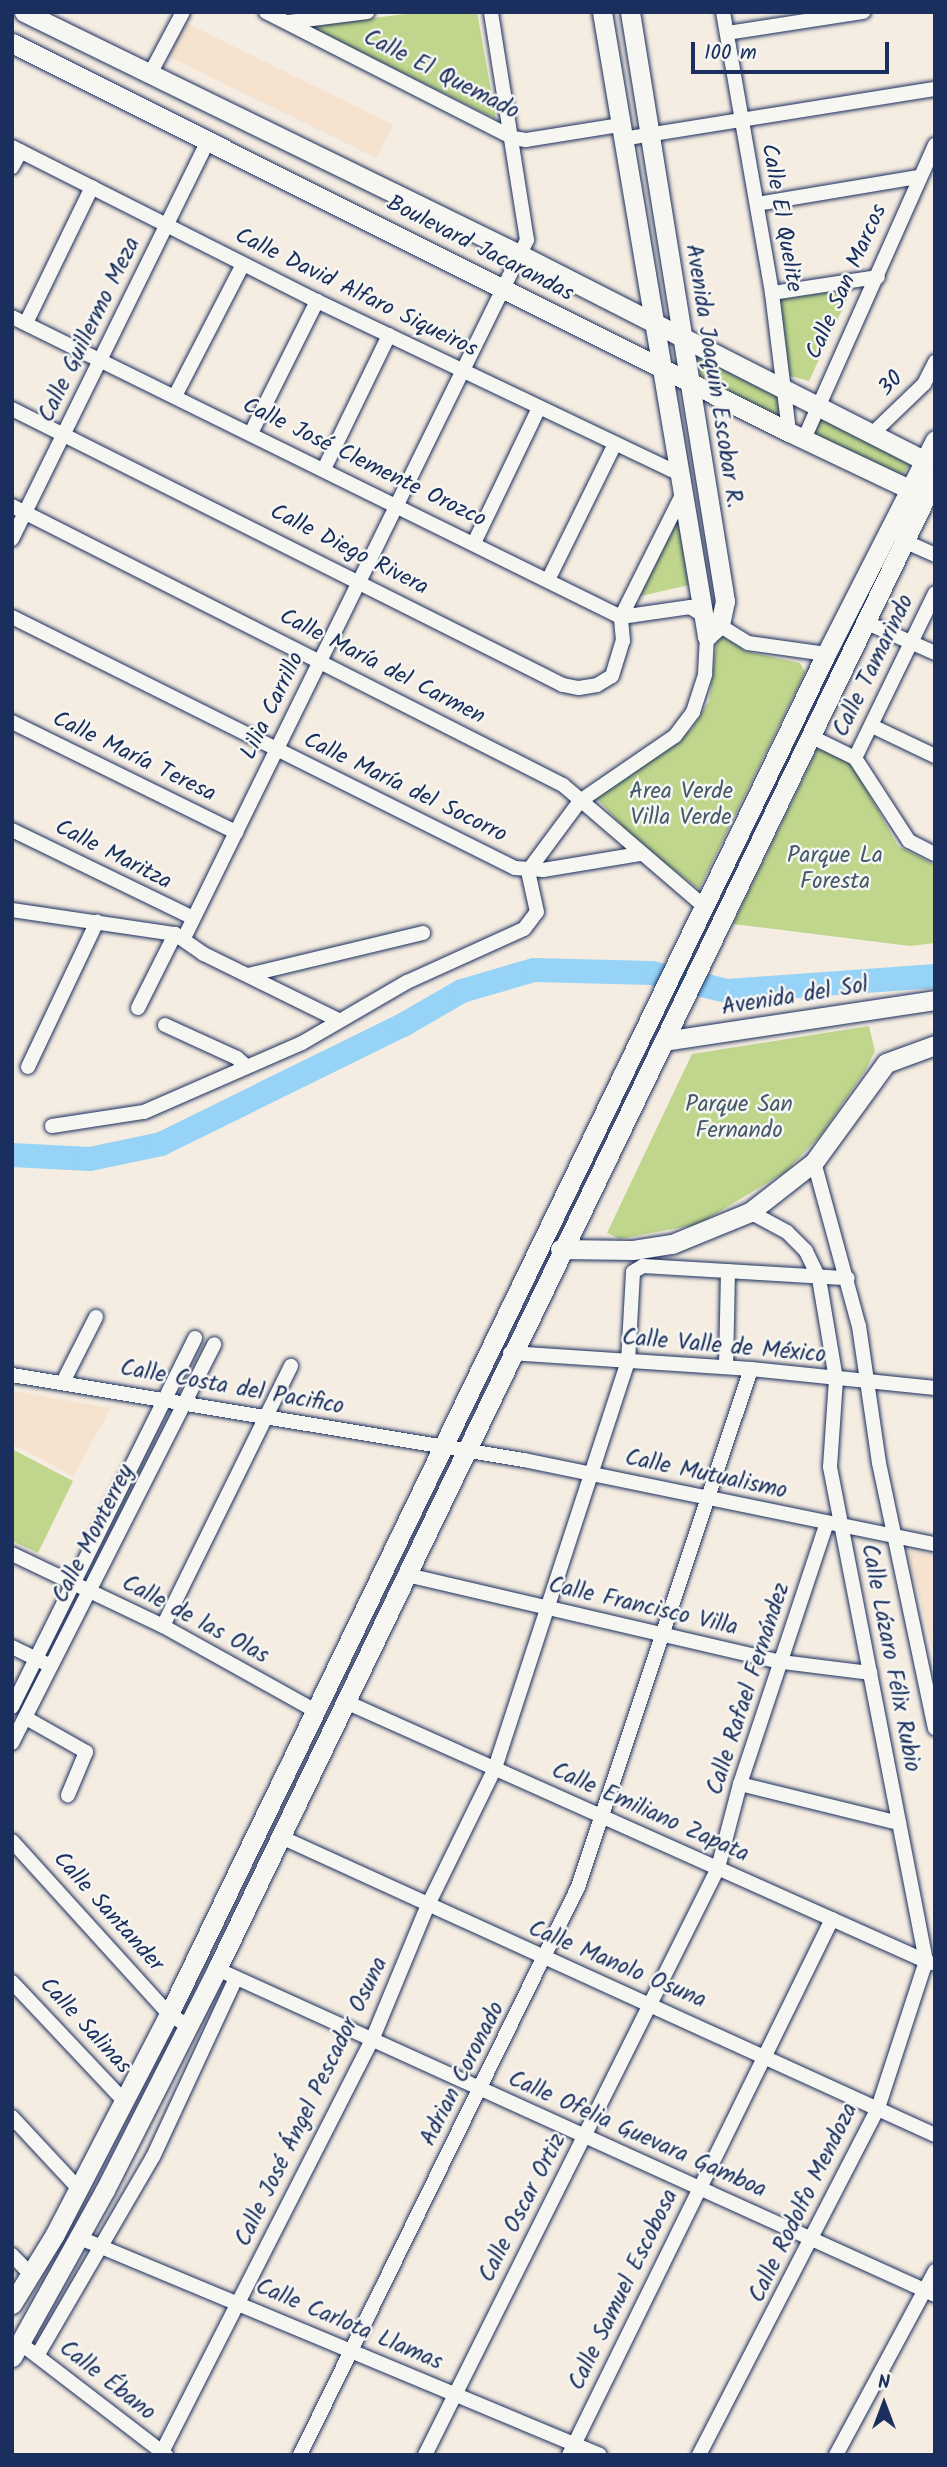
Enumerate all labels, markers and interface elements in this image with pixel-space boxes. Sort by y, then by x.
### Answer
street label: Calle El Quemado [359,24,523,126]
scale bar [695,28,893,72]
text: 100 m [704,37,757,70]
street label: Calle El Quelite [754,142,808,294]
street label: Boulevard Jacarandas [382,190,578,308]
street label: Calle San Marcos [800,200,894,364]
street label: Calle David Alfaro Siqueiros [230,222,482,364]
street label: Calle Guillermo Meza [33,233,147,427]
street label: Avenida Joaquín Escobar R. [679,242,747,510]
street label: 30 [873,366,909,402]
street label: Calle José Clemente Orozco [238,392,490,534]
street label: Calle Diego Rivera [265,498,433,602]
street label: Calle Tamarindo [828,590,920,742]
street label: Calle María del Carmen [275,603,489,731]
street label: Lilia Carrillo [235,648,311,764]
street label: Calle María Teresa [48,705,220,809]
street label: Calle María del Socorro [299,727,511,849]
park label: Area Verde Villa Verde [629,778,733,832]
street label: Calle Maritza [50,814,176,896]
park label: Parque La Foresta [787,842,883,896]
street label: Avenida del Sol [720,972,870,1022]
park label: Parque San Fernando [685,1091,793,1145]
street label: Calle Valle de México [621,1324,827,1370]
street label: Calle Costa del Pacifico [118,1355,346,1421]
street label: Calle Mutualismo [622,1444,790,1506]
street label: Calle Monterrey [47,1460,141,1608]
street label: Calle Lázaro Félix Rubio [854,1542,926,1774]
street label: Calle de las Olas [117,1570,273,1670]
street label: Calle Francisco Villa [546,1572,740,1642]
street label: Calle Rafael Fernández [702,1579,796,1799]
street label: Calle Emiliano Zapata [547,1757,753,1869]
street label: Calle Santander [47,1846,169,1978]
street label: Calle Manolo Osuna [524,1915,710,2015]
street label: Calle José Ángel Pescador Osuna [230,1953,394,2251]
street label: Calle Salinas [33,1972,137,2080]
street label: Adrian Coronado [415,1997,511,2151]
street label: Calle Ofelia Guevara Gamboa [504,2066,770,2204]
street label: Calle Rodolfo Mendoza [744,2099,864,2307]
street label: Calle Oscar Ortiz [474,2129,572,2287]
street label: Calle Samuel Escobosa [563,2185,685,2395]
street label: Calle Carlota Llamas [251,2273,447,2377]
street label: Calle Ébano [53,2335,161,2427]
text: N [878,2368,890,2398]
north arrow [849,2369,919,2439]

